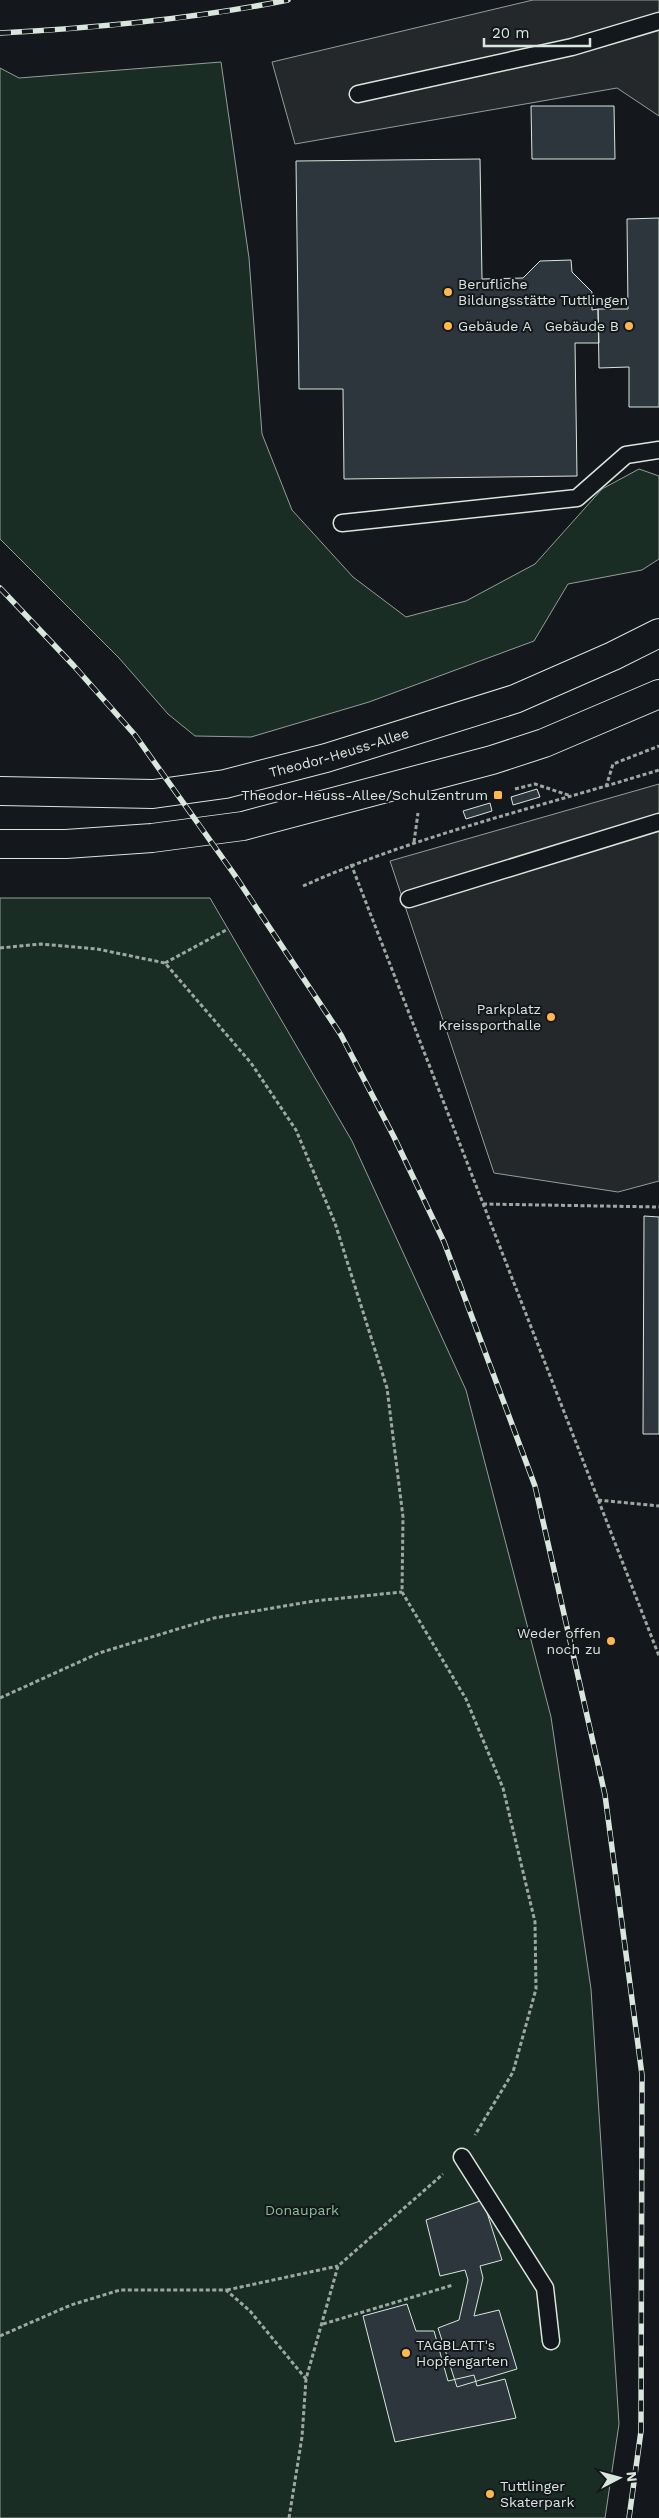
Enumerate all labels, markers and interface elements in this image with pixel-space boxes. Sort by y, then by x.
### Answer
scale bar [484,15,590,47]
text: 20 m [492,24,530,42]
place label: Berufliche Bildungsstätte Tuttlingen [458,276,628,308]
marker: Berufliche Bildungsstätte Tuttlingen [442,286,454,298]
place label: Gebäude A [458,318,532,334]
place label: Gebäude B [545,318,619,334]
marker: Gebäude A [442,320,454,332]
marker: Gebäude B [623,320,635,332]
street label: Theodor-Heuss-Allee [267,725,411,780]
place label: Theodor-Heuss-Allee/Schulzentrum [241,787,488,803]
marker: Theodor-Heuss-Allee/Schulzentrum [492,789,504,801]
place label: Parkplatz Kreissporthalle [438,1001,541,1033]
marker: Parkplatz Kreissporthalle [545,1011,557,1023]
place label: Weder offen noch zu [517,1625,601,1657]
marker: Weder offen noch zu [605,1635,617,1647]
park label: Donaupark [265,2202,339,2218]
place label: TAGBLATT's Hopfengarten [416,2337,509,2369]
marker: TAGBLATT's Hopfengarten [400,2347,412,2359]
north arrow [594,2453,644,2503]
text: N [623,2471,640,2483]
place label: Tuttlinger Skaterpark [500,2478,574,2510]
marker: Tuttlinger Skaterpark [484,2488,496,2500]

